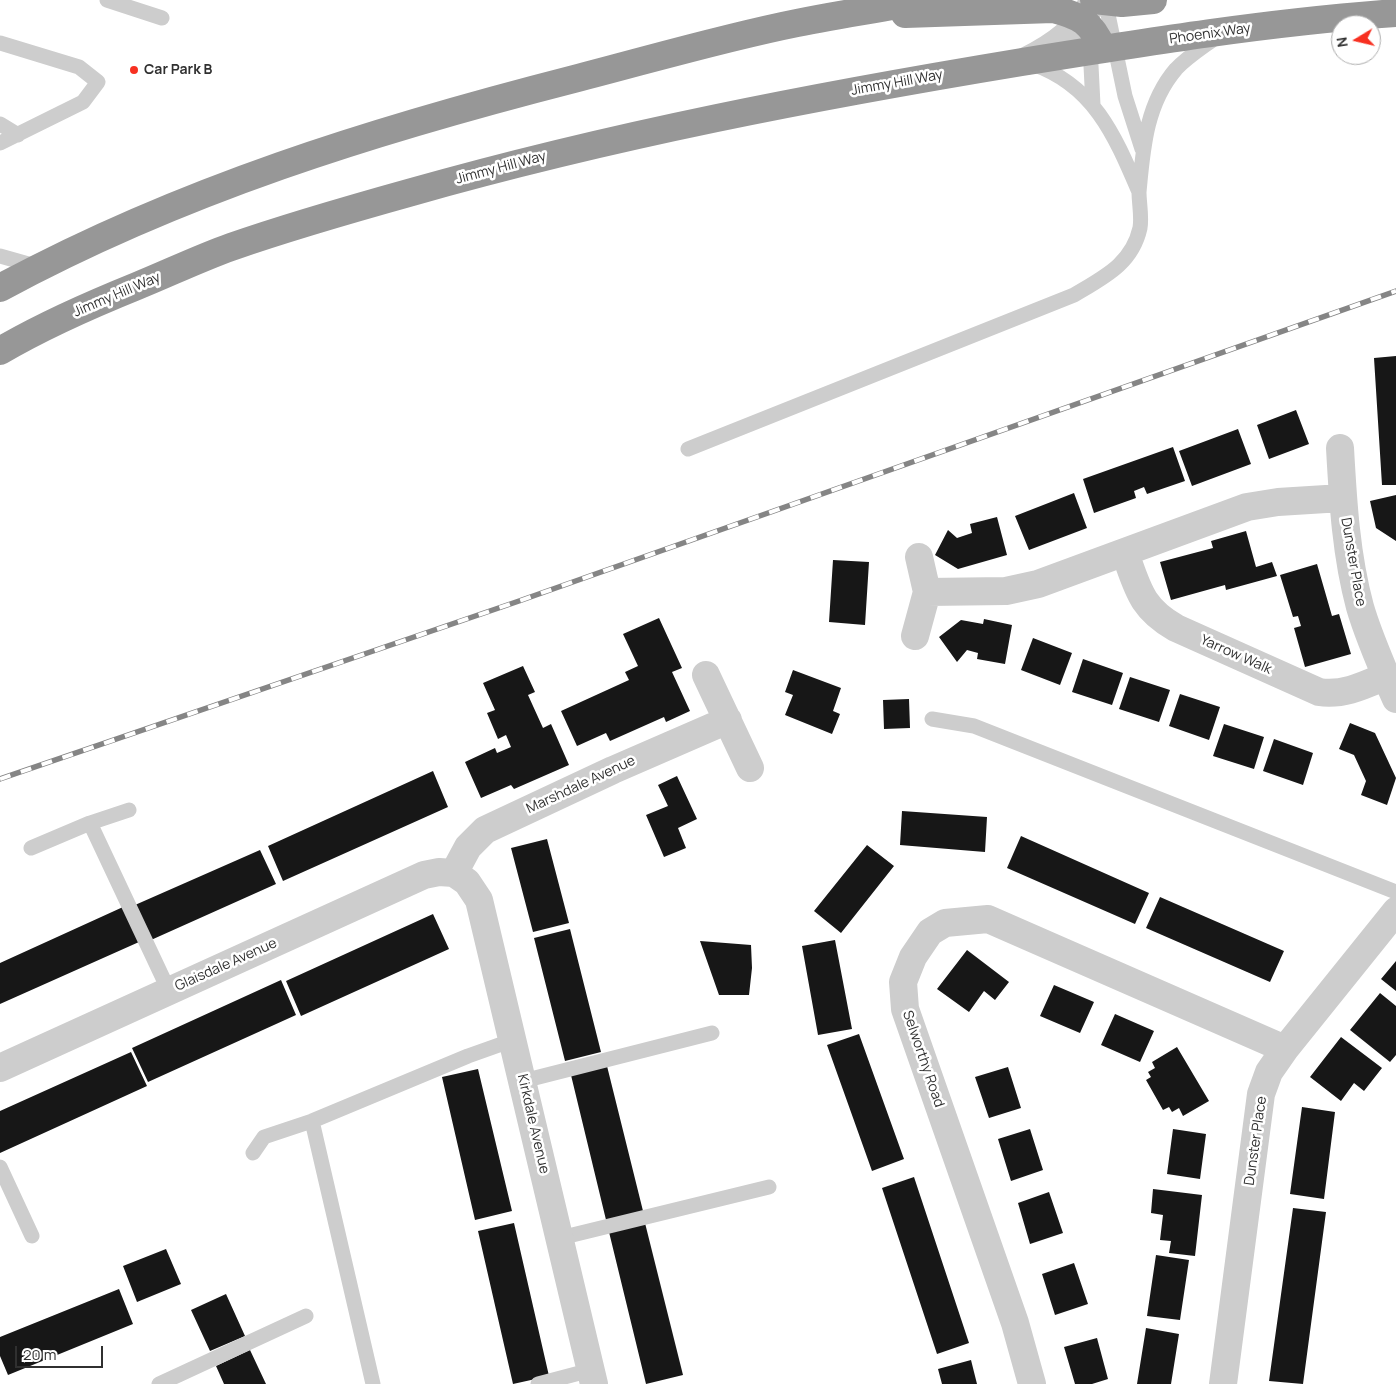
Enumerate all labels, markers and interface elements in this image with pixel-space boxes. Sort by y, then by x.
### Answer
north arrow [1331,15,1381,65]
street label: Phoenix Way [1168,20,1252,48]
text: N [1332,36,1352,49]
place label: Car Park B [144,62,212,78]
marker: Car Park B [128,64,140,76]
street label: Jimmy Hill Way [850,67,944,99]
street label: Jimmy Hill Way [454,148,548,188]
street label: Jimmy Hill Way [71,269,163,321]
street label: Dunster Place [1337,516,1369,608]
street label: Yarrow Walk [1198,632,1274,678]
street label: Marshdale Avenue [524,752,638,818]
street label: Glaisdale Avenue [172,935,280,995]
street label: Selworthy Road [899,1008,947,1110]
street label: Kirkdale Avenue [513,1073,553,1175]
street label: Dunster Place [1241,1095,1271,1187]
scale bar [18,1336,105,1368]
text: 20 m [23,1344,56,1365]

